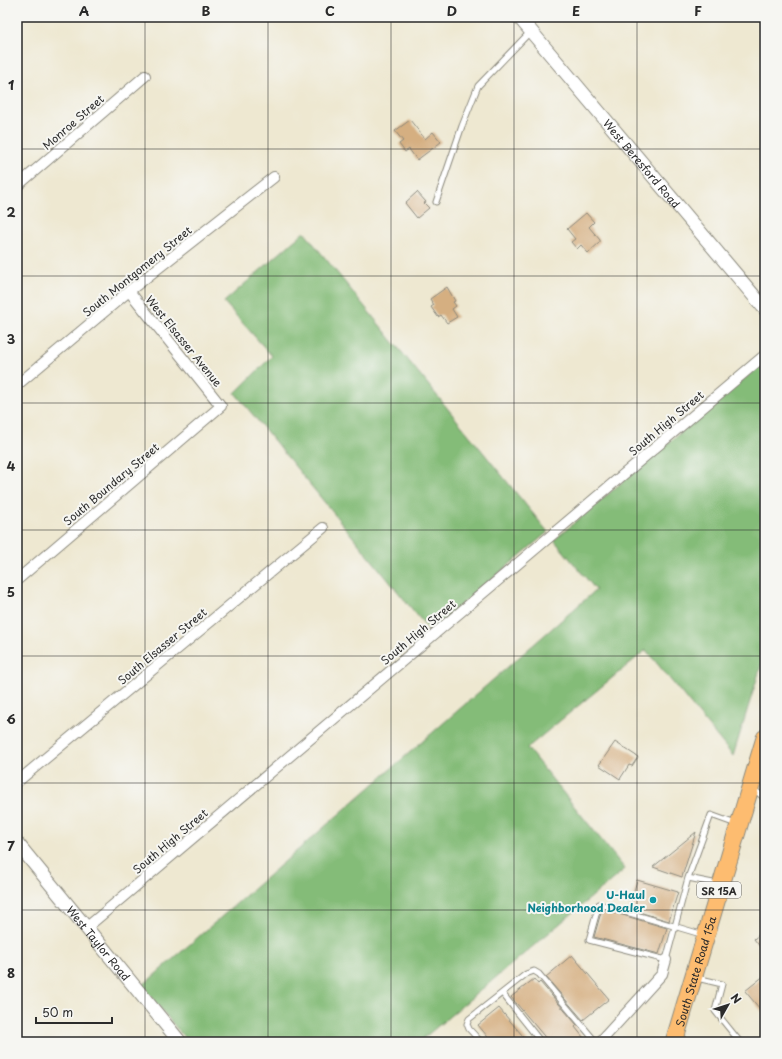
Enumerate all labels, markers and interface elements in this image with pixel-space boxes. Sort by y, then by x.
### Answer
text: A [79,1,89,20]
text: B [202,1,211,20]
text: C [325,1,335,20]
text: D [447,1,457,20]
text: E [572,1,580,20]
text: F [694,1,702,20]
text: 1 [8,75,14,94]
street label: Monroe Street [38,90,108,154]
street label: West Beresford Road [600,115,685,211]
text: 2 [6,202,16,221]
street label: South Montgomery Street [79,222,195,320]
street label: West Elsasser Avenue [142,292,226,390]
text: 3 [7,329,16,348]
street label: South High Street [625,386,708,459]
street label: South Boundary Street [59,438,163,529]
text: 4 [7,456,16,475]
text: 5 [7,582,15,601]
street label: South High Street [377,595,460,668]
street label: South Elsasser Street [114,603,211,688]
text: 6 [6,709,16,728]
street label: South High Street [129,804,212,877]
text: 7 [7,836,15,855]
road number: SR 15A [697,882,741,898]
place label: U-Haul Neighborhood Dealer [528,886,645,916]
marker: U-Haul Neighborhood Dealer [648,895,658,905]
street label: West Taylor Road [63,902,135,984]
street label: South State Road 15a [671,913,720,1028]
text: 8 [7,963,15,982]
north arrow [708,985,748,1025]
text: N [727,990,746,1007]
scale bar [36,999,112,1025]
text: 50 m [42,1003,73,1021]

